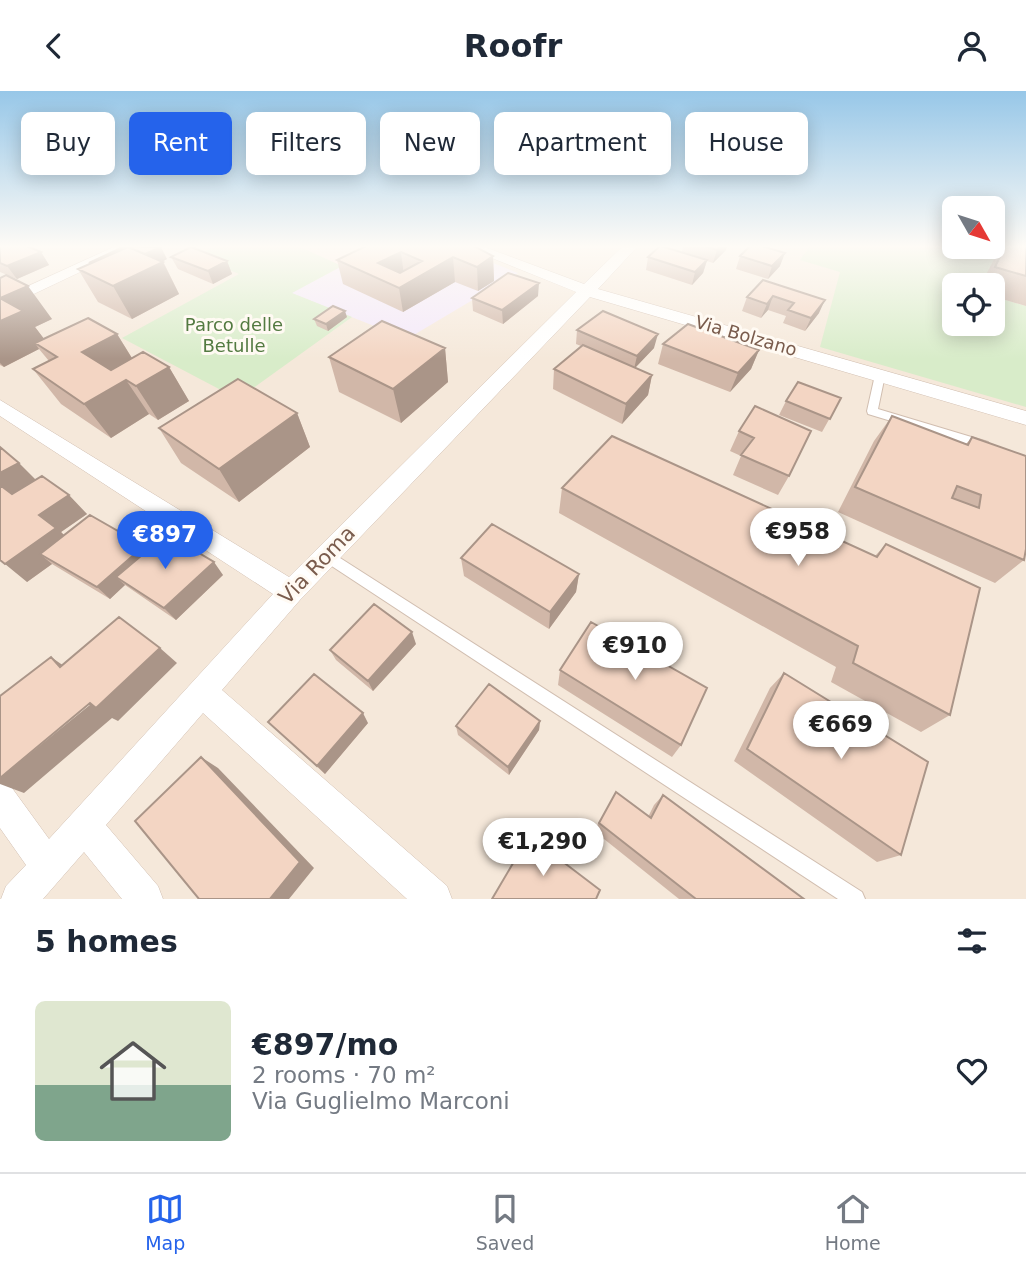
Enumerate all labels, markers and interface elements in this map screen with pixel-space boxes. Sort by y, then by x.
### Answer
icon: back [35,27,73,65]
text: Roofr [464,27,562,65]
icon: person [953,27,991,65]
chip: Buy [21,112,115,175]
chip: Rent [129,112,232,175]
chip: Filters [246,112,366,175]
chip: New [380,112,480,175]
chip: Apartment [494,112,671,175]
chip: House [685,112,808,175]
north arrow [942,196,1004,259]
map controls [942,196,1005,336]
button: locate [942,273,1005,336]
street label: Via Bolzano [693,311,799,360]
park label: Parco delle Betulle [185,314,283,356]
pin: €958 [757,509,839,568]
pin: €897 [124,511,206,571]
text: €958 [766,518,830,544]
text: €897 [133,521,197,547]
street label: Via Roma [274,521,360,609]
pin: €910 [594,623,676,682]
text: €910 [603,632,667,658]
pin: €669 [800,701,882,761]
text: €669 [809,711,873,737]
pin: €1,290 [486,819,600,878]
text: €1,290 [499,828,587,854]
icon: filters [953,922,991,960]
text: 5 homes [35,924,178,959]
text: €897/mo [252,1027,398,1062]
icon: home [91,1029,175,1113]
icon: heart [953,1052,991,1090]
text: 2 rooms · 70 m² [252,1062,436,1088]
text: Via Guglielmo Marconi [252,1088,510,1114]
tab: Map [145,1190,185,1254]
tab: Saved [476,1190,534,1254]
tab: Home [825,1190,881,1254]

